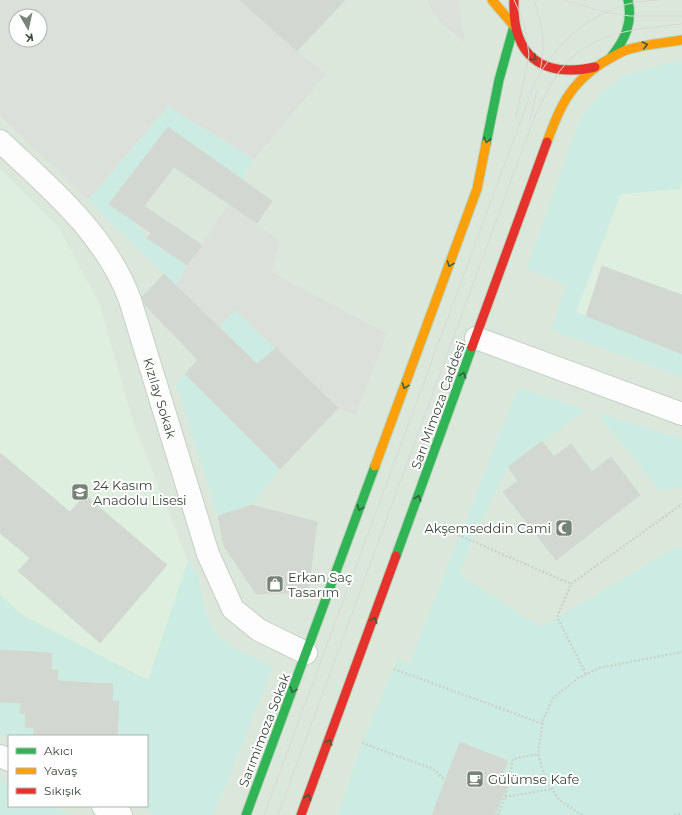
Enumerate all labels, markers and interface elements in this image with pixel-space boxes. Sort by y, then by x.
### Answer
north arrow [8,8,48,48]
text: K [24,30,35,46]
one-way arrow [642,42,648,50]
one-way arrow [529,53,536,60]
one-way arrow [484,136,492,143]
one-way arrow [446,260,454,267]
street label: Sarı Mimoza Caddesi [407,339,469,471]
street label: Kızılay Sokak [140,356,180,440]
one-way arrow [458,372,466,379]
one-way arrow [402,382,410,389]
place label: 24 Kasım Anadolu Lisesi [93,477,187,508]
school or university icon: 24 Kasım Anadolu Lisesi [70,482,90,502]
one-way arrow [413,494,422,501]
one-way arrow [357,504,365,511]
mosque icon: Akşemseddin Cami [554,518,574,538]
place label: Akşemseddin Cami [425,520,551,536]
place label: Erkan Saç Tasarım [288,569,352,600]
shop icon: Erkan Saç Tasarım [265,574,285,594]
one-way arrow [369,616,377,623]
street label: Sarımimoza Sokak [235,671,293,789]
one-way arrow [289,686,297,693]
legend [8,735,148,807]
one-way arrow [324,738,333,745]
text: Akıcı [44,743,73,758]
text: Yavaş [44,763,77,778]
cafe icon: Gülümse Kafe [465,769,485,789]
place label: Gülümse Kafe [488,771,579,787]
text: Sıkışık [44,783,82,798]
one-way arrow [304,793,312,800]

